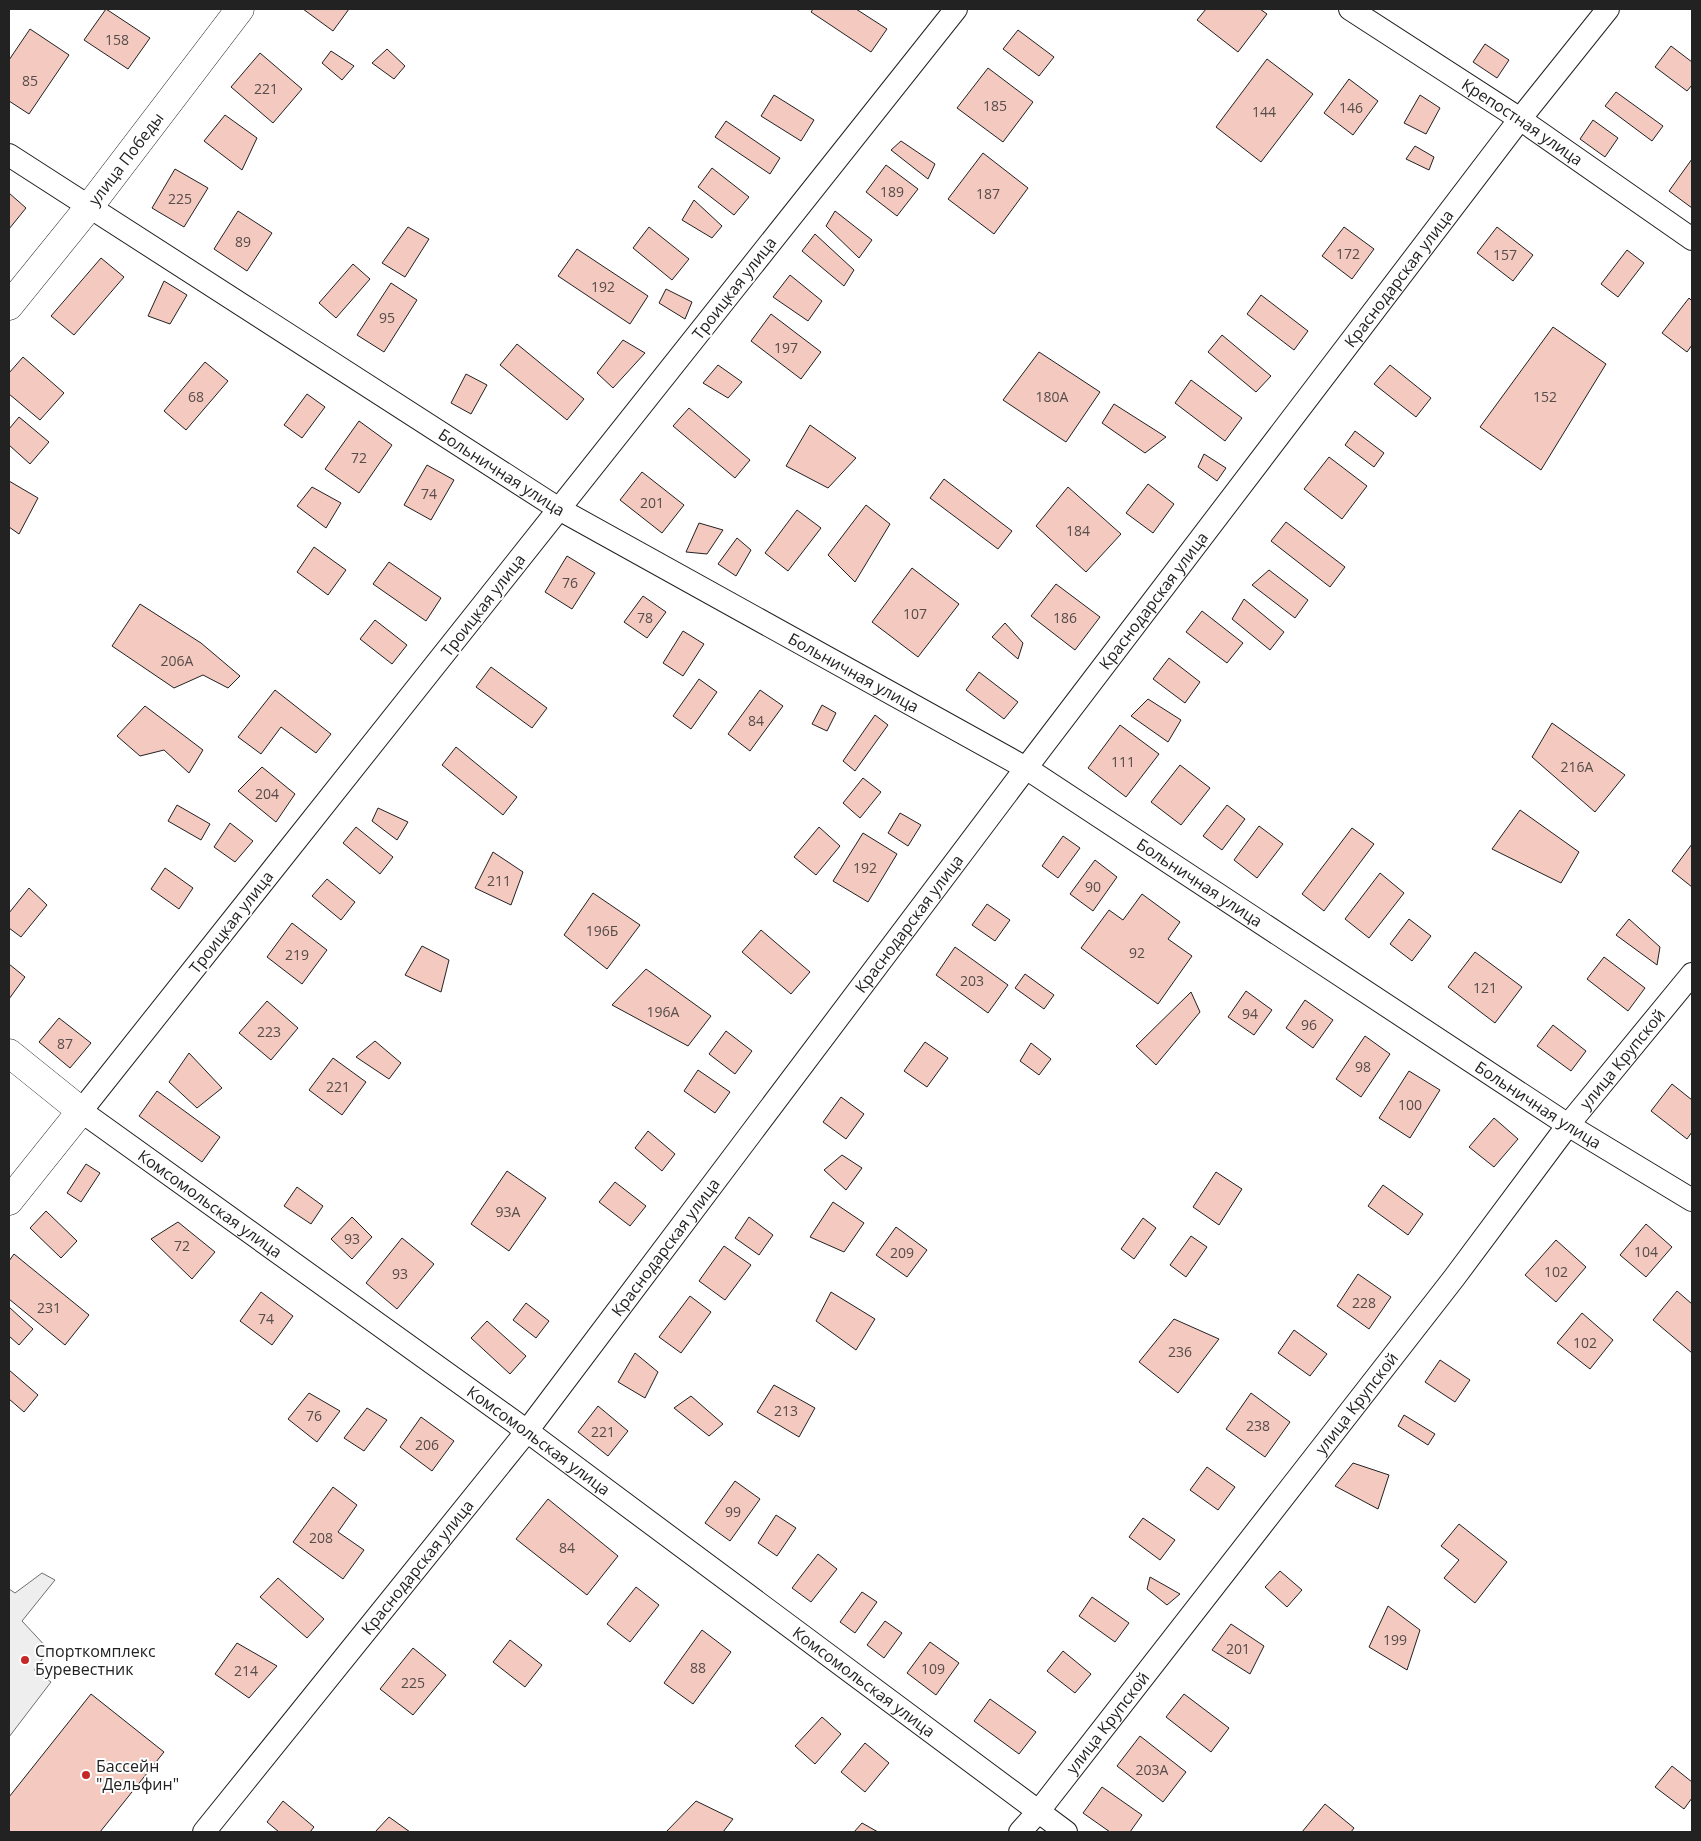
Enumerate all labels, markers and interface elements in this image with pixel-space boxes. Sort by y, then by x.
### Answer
house number: 158 [105,30,129,49]
house number: 85 [22,71,38,90]
street label: Крепостная улица [1458,73,1587,171]
house number: 221 [254,79,278,98]
house number: 185 [983,96,1007,115]
house number: 146 [1339,98,1363,117]
house number: 144 [1252,102,1276,121]
street label: улица Победы [83,108,168,210]
house number: 189 [880,182,904,201]
house number: 187 [976,184,1000,203]
house number: 225 [168,189,192,208]
street label: Краснодарская улица [1339,205,1458,352]
house number: 89 [235,232,251,251]
street label: Троицкая улица [687,232,781,344]
house number: 172 [1336,244,1360,263]
house number: 157 [1493,245,1517,264]
house number: 192 [591,277,615,296]
house number: 95 [379,308,395,327]
house number: 197 [774,338,798,357]
house number: 68 [188,387,204,406]
house number: 180А [1036,387,1069,406]
house number: 152 [1533,387,1557,406]
street label: Больничная улица [434,423,569,521]
house number: 72 [351,448,367,467]
house number: 74 [421,484,437,503]
house number: 201 [640,493,664,512]
house number: 184 [1066,521,1090,540]
street label: Краснодарская улица [1094,527,1213,674]
street label: Троицкая улица [436,549,530,661]
house number: 76 [562,573,578,592]
house number: 107 [903,604,927,623]
house number: 78 [637,608,653,627]
house number: 186 [1053,608,1077,627]
street label: Больничная улица [784,627,923,718]
house number: 206А [161,651,194,670]
house number: 84 [748,711,764,730]
house number: 111 [1111,752,1135,771]
house number: 216А [1561,757,1594,776]
house number: 204 [255,784,279,803]
street label: Больничная улица [1132,833,1267,932]
street label: Краснодарская улица [850,850,968,997]
house number: 192 [853,858,877,877]
street label: Троицкая улица [184,866,278,978]
house number: 211 [487,871,511,890]
house number: 90 [1085,877,1101,896]
house number: 196Б [586,921,618,940]
house number: 92 [1129,943,1145,962]
house number: 219 [285,945,309,964]
house number: 203 [960,971,984,990]
house number: 121 [1473,978,1497,997]
house number: 196А [647,1002,680,1021]
house number: 94 [1242,1004,1258,1023]
street label: улица Крупской [1574,1004,1670,1114]
house number: 96 [1301,1015,1317,1034]
house number: 223 [257,1022,281,1041]
house number: 87 [57,1034,73,1053]
street label: Больничная улица [1471,1056,1605,1154]
house number: 98 [1355,1057,1371,1076]
house number: 221 [326,1077,350,1096]
house number: 100 [1398,1095,1422,1114]
street label: Комсомольская улица [134,1144,287,1263]
street label: Краснодарская улица [606,1173,725,1321]
house number: 93А [496,1202,521,1221]
house number: 93 [344,1229,360,1248]
house number: 72 [174,1236,190,1255]
house number: 104 [1634,1242,1658,1261]
house number: 209 [890,1243,914,1262]
house number: 102 [1544,1262,1568,1281]
house number: 93 [392,1264,408,1283]
house number: 228 [1352,1293,1376,1312]
house number: 231 [37,1298,61,1317]
house number: 74 [258,1309,274,1328]
house number: 102 [1573,1333,1597,1352]
house number: 236 [1168,1342,1192,1361]
street label: улица Крупской [1310,1348,1403,1459]
street label: Комсомольская улица [463,1381,615,1500]
house number: 213 [774,1401,798,1420]
house number: 76 [306,1406,322,1425]
house number: 238 [1246,1416,1270,1435]
house number: 221 [591,1422,615,1441]
house number: 206 [415,1435,439,1454]
street label: Краснодарская улица [356,1495,478,1639]
house number: 99 [725,1502,741,1521]
house number: 208 [309,1528,333,1547]
house number: 84 [559,1538,575,1557]
street label: Комсомольская улица [788,1621,940,1742]
house number: 199 [1383,1630,1407,1649]
house number: 201 [1226,1639,1250,1658]
place label: Cпорткомплекс Буревестник [35,1640,156,1680]
marker: Cпорткомплекс Буревестник [19,1654,31,1666]
house number: 88 [690,1658,706,1677]
house number: 109 [921,1659,945,1678]
house number: 214 [234,1661,258,1680]
street label: улица Крупской [1061,1667,1154,1778]
house number: 225 [401,1673,425,1692]
place label: Бассейн "Дельфин" [96,1755,179,1795]
house number: 203А [1136,1760,1169,1779]
marker: Бассейн "Дельфин" [80,1769,92,1781]

